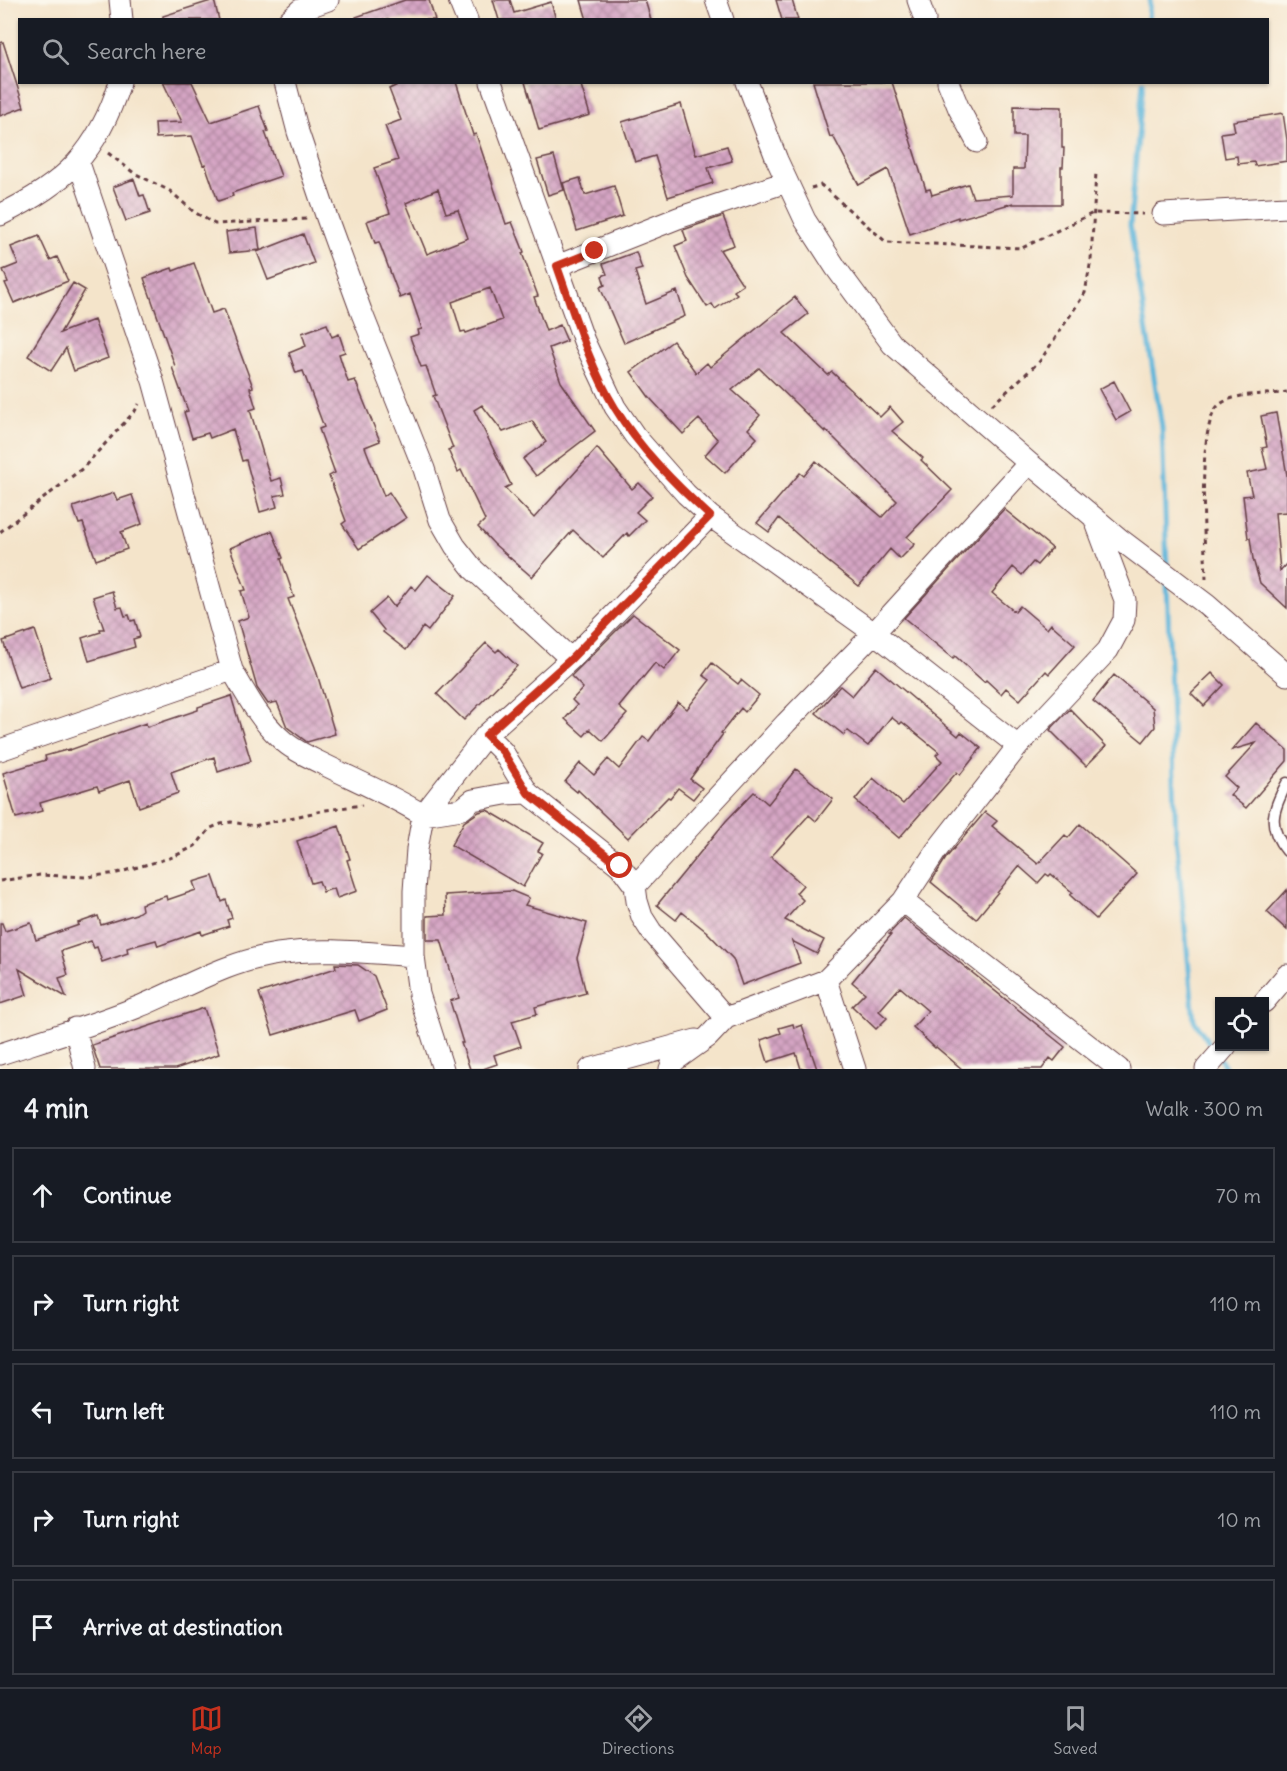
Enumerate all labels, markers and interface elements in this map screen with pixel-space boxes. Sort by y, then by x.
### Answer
search box [18,18,1269,84]
icon: search [39,35,72,68]
text: Search here [87,37,206,65]
route end [581,237,607,263]
route start [606,852,632,878]
map controls [1215,997,1269,1051]
button: locate [1215,997,1269,1051]
text: 4 min [24,1092,89,1125]
text: Walk · 300 m [1145,1096,1263,1121]
icon: ahead [26,1179,59,1212]
text: Continue [83,1181,172,1209]
text: 70 m [1216,1183,1261,1208]
icon: right [26,1287,59,1320]
text: Turn right [83,1289,179,1317]
text: 110 m [1210,1291,1261,1316]
icon: left [26,1395,59,1428]
text: Turn left [83,1397,164,1425]
text: 110 m [1210,1399,1261,1424]
icon: right [26,1503,59,1536]
text: Turn right [83,1505,179,1533]
text: 10 m [1218,1507,1261,1532]
icon: arrive [26,1611,59,1644]
text: Arrive at destination [83,1613,283,1641]
tab: Map [190,1702,223,1758]
tab: Directions [602,1702,674,1758]
tab: Saved [1054,1702,1097,1758]

